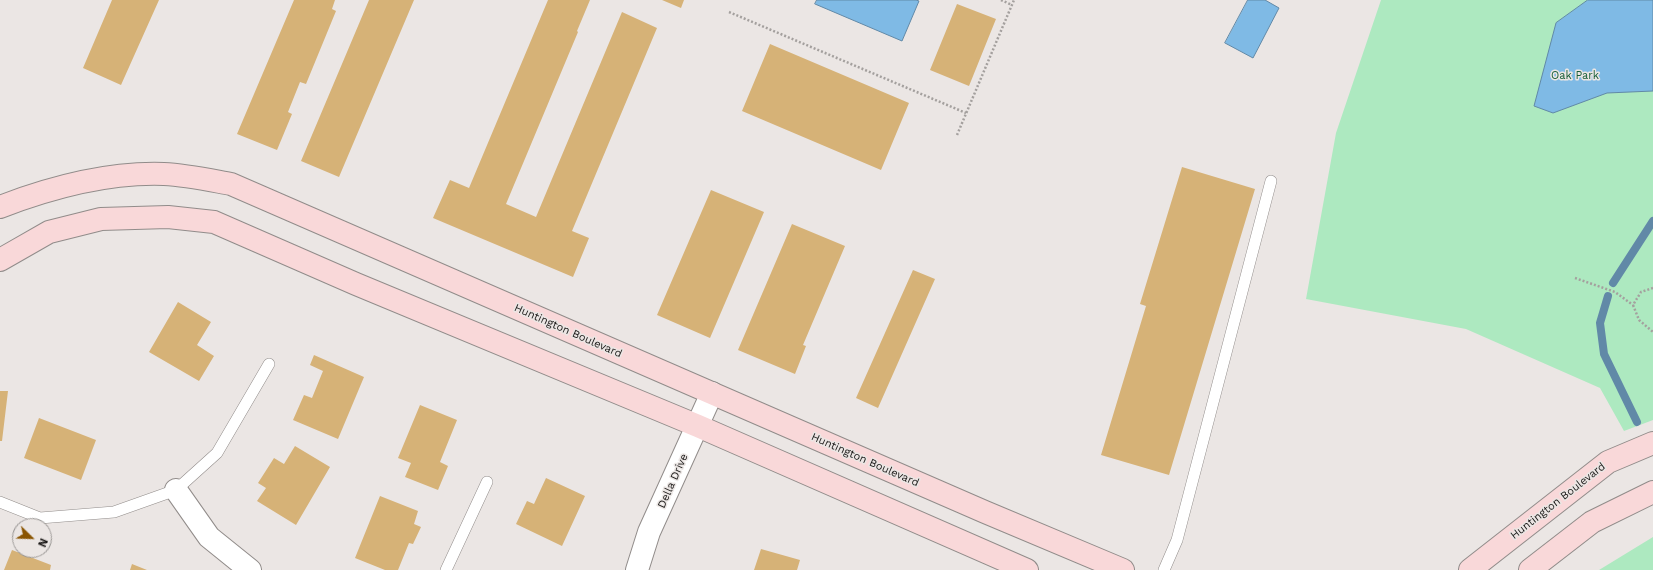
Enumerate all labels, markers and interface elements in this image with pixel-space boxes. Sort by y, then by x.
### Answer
park label: Oak Park [1551,69,1599,83]
street label: Huntington Boulevard [512,301,624,361]
street label: Huntington Boulevard [809,430,921,490]
street label: Della Drive [655,452,691,510]
street label: Huntington Boulevard [1508,460,1608,542]
north arrow [12,518,52,558]
text: N [35,536,50,549]

